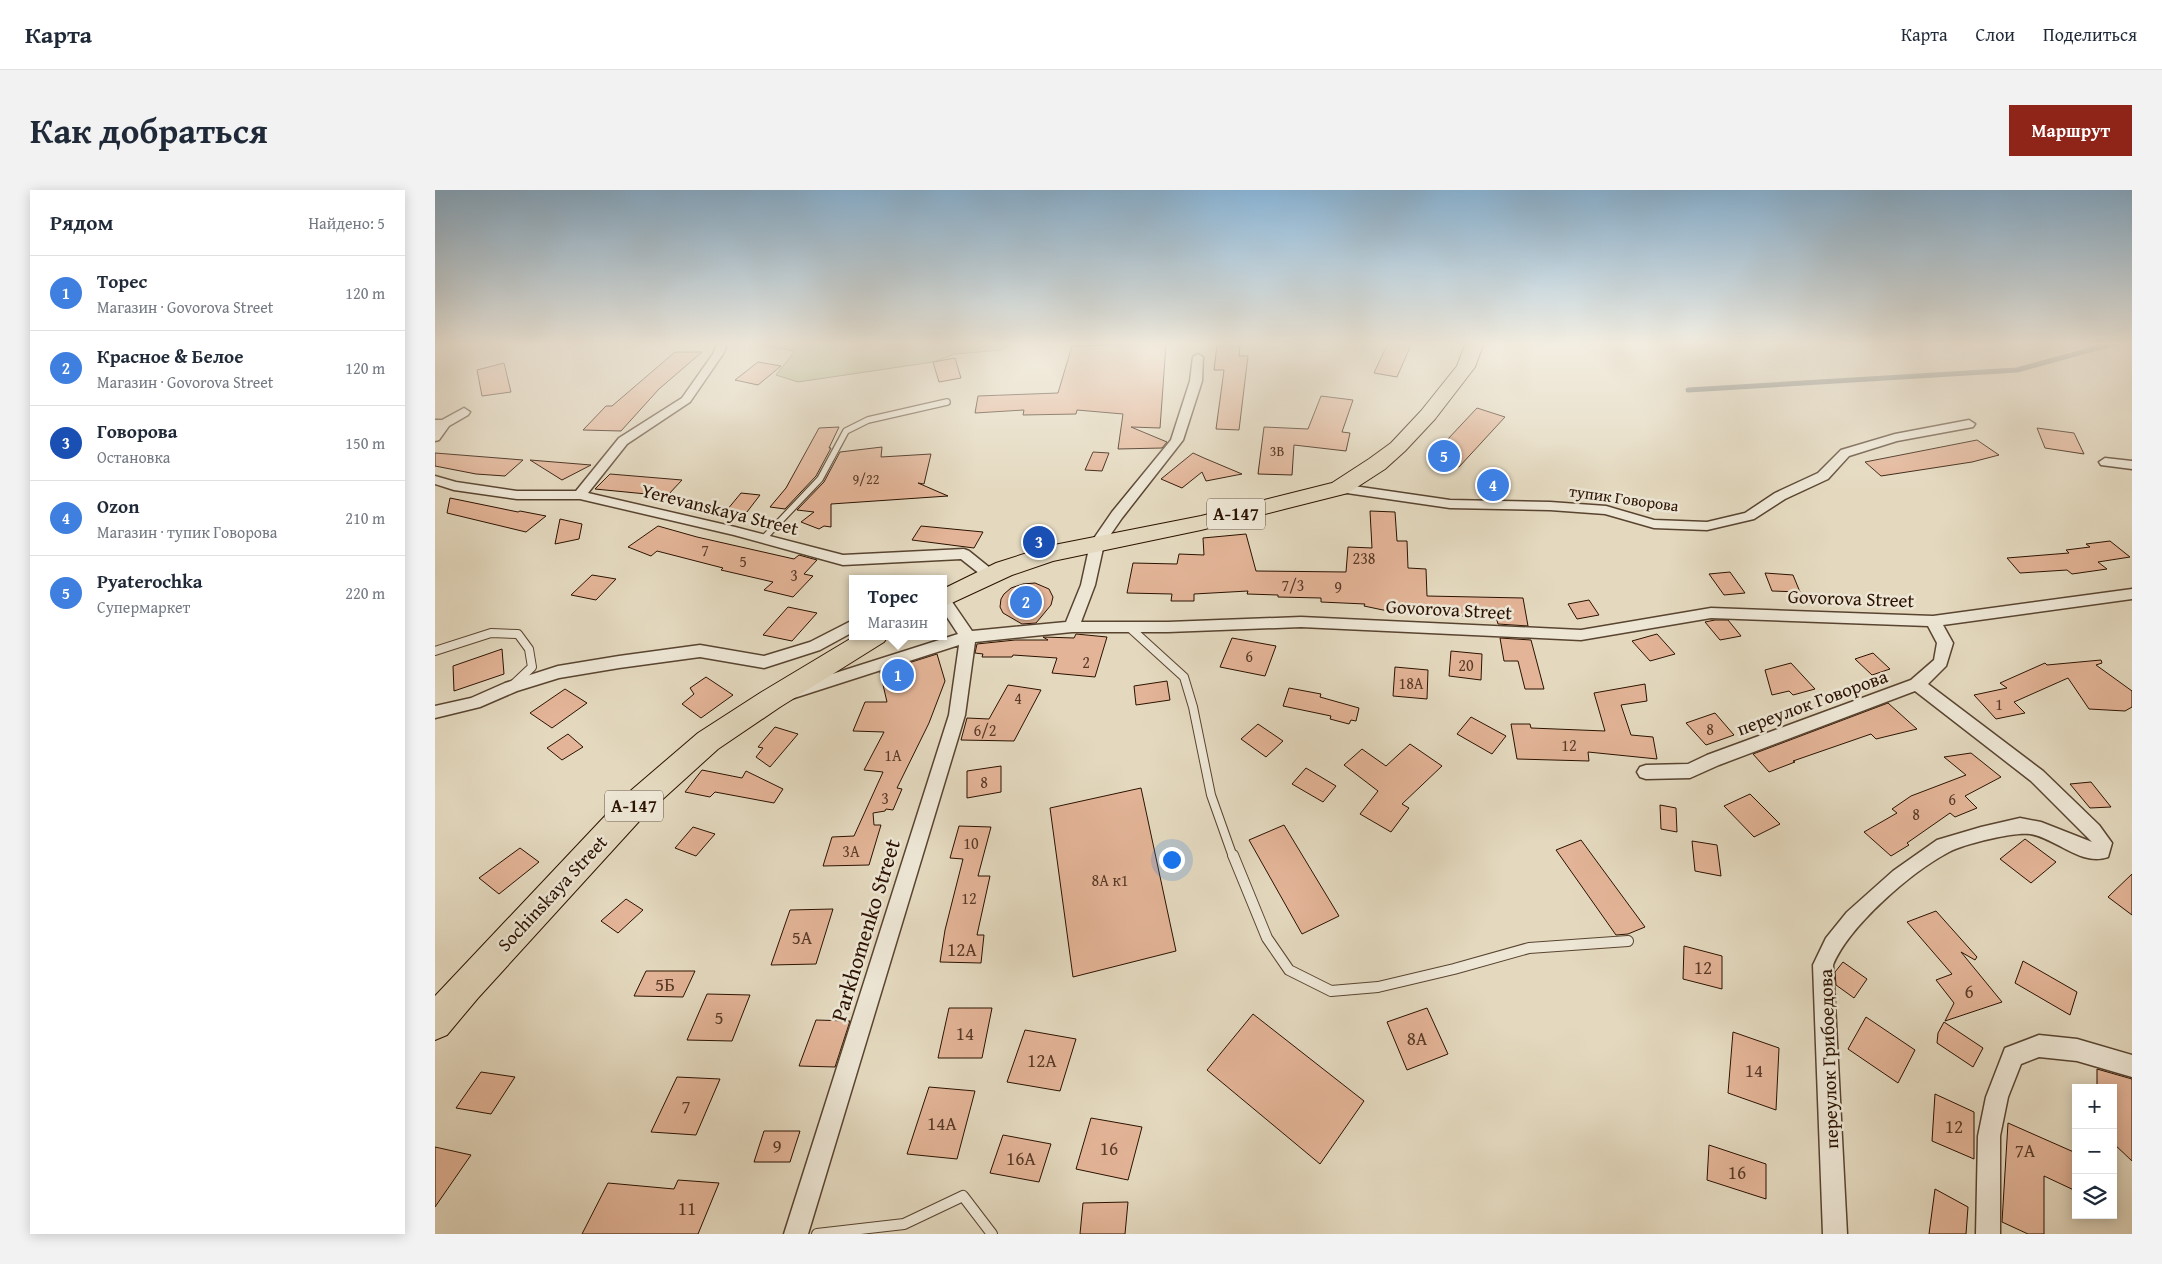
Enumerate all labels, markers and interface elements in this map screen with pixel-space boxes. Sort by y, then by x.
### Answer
text: Карта [25,17,92,52]
text: Карта [1901,21,1948,48]
text: Слои [1976,21,2015,48]
text: Поделиться [2043,21,2137,48]
text: Как добраться [30,105,268,156]
button: Маршрут [2009,105,2132,156]
text: Рядом [50,207,113,238]
text: Найдено: 5 [308,211,385,235]
text: Торес [97,267,147,295]
text: 1 [62,281,70,305]
text: 120 m [345,281,385,305]
text: Магазин · Govorova Street [97,295,274,319]
text: Красное & Белое [97,342,243,370]
text: 2 [62,356,70,380]
text: 120 m [345,356,385,380]
text: Магазин · Govorova Street [97,370,274,394]
text: Говорова [97,417,178,445]
text: 3 [62,431,70,455]
text: 150 m [345,431,385,455]
pin: 5 [1428,437,1460,475]
house number: 3В [1270,441,1284,461]
text: Остановка [97,445,170,469]
pin: 4 [1477,466,1509,504]
house number: 9/22 [853,469,879,489]
street label: Yerevanskaya Street [639,476,802,542]
street label: тупик Говорова [1568,478,1681,518]
text: Ozon [97,492,139,520]
road number: А-147 [1207,498,1265,529]
text: 4 [62,506,70,530]
text: 210 m [345,506,385,530]
text: Магазин · тупик Говорова [97,520,277,544]
pin: 3 [1023,523,1055,561]
house number: 7 [701,538,709,562]
house number: 238 [1352,546,1376,570]
house number: 5 [739,549,747,573]
house number: 3 [790,563,798,587]
text: Pyaterochka [97,567,203,595]
house number: 7/3 [1282,573,1304,597]
popup [849,575,947,640]
house number: 9 [1334,575,1342,599]
text: 5 [62,581,70,605]
text: 220 m [345,581,385,605]
text: Торес [868,582,918,610]
street label: Govorova Street [1787,582,1915,614]
pin: 2 [1010,583,1042,621]
street label: Govorova Street [1385,592,1513,626]
text: Супермаркет [97,595,190,619]
text: Магазин [868,610,928,634]
house number: 6 [1245,644,1253,668]
house number: 2 [1082,650,1090,674]
house number: 20 [1458,653,1474,677]
pin: 1 [882,656,914,694]
street label: переулок Говорова [1733,662,1891,742]
house number: 18А [1398,671,1424,695]
house number: 4 [1014,686,1022,710]
house number: 1 [1995,692,2003,716]
house number: 8 [1706,717,1714,741]
house number: 6/2 [974,718,996,742]
house number: 12 [1561,733,1577,757]
house number: 1А [884,743,902,767]
house number: 8 [980,770,988,794]
house number: 3 [881,786,889,810]
house number: 6 [1948,787,1956,811]
road number: А-147 [605,790,663,822]
house number: 8 [1912,802,1920,826]
street label: Sochinskaya Street [490,828,614,958]
house number: 10 [963,831,979,855]
street label: Parkhomenko Street [822,835,908,1025]
house number: 3А [842,839,860,863]
your location [1159,847,1185,873]
house number: 8А к1 [1091,868,1129,892]
house number: 12 [961,886,977,910]
house number: 5А [792,923,813,951]
house number: 12А [947,935,977,963]
house number: 12 [1694,953,1712,981]
street label: переулок Грибоедова [1811,968,1845,1150]
house number: 5Б [655,970,675,998]
house number: 6 [1964,977,1974,1005]
house number: 5 [714,1003,724,1031]
house number: 14 [956,1019,974,1047]
house number: 8А [1407,1024,1428,1052]
house number: 12А [1027,1046,1057,1074]
house number: 14 [1745,1056,1763,1084]
map controls [2072,1084,2117,1219]
button: + [2072,1084,2117,1129]
house number: 7 [681,1092,691,1120]
house number: 14А [927,1109,957,1137]
house number: 12 [1945,1112,1963,1140]
button: − [2072,1129,2117,1174]
house number: 9 [772,1132,782,1160]
house number: 16 [1100,1134,1118,1162]
house number: 7А [2015,1136,2036,1164]
house number: 16А [1006,1144,1036,1172]
house number: 16 [1728,1158,1746,1186]
button: layers [2072,1174,2117,1219]
house number: 11 [678,1194,696,1222]

